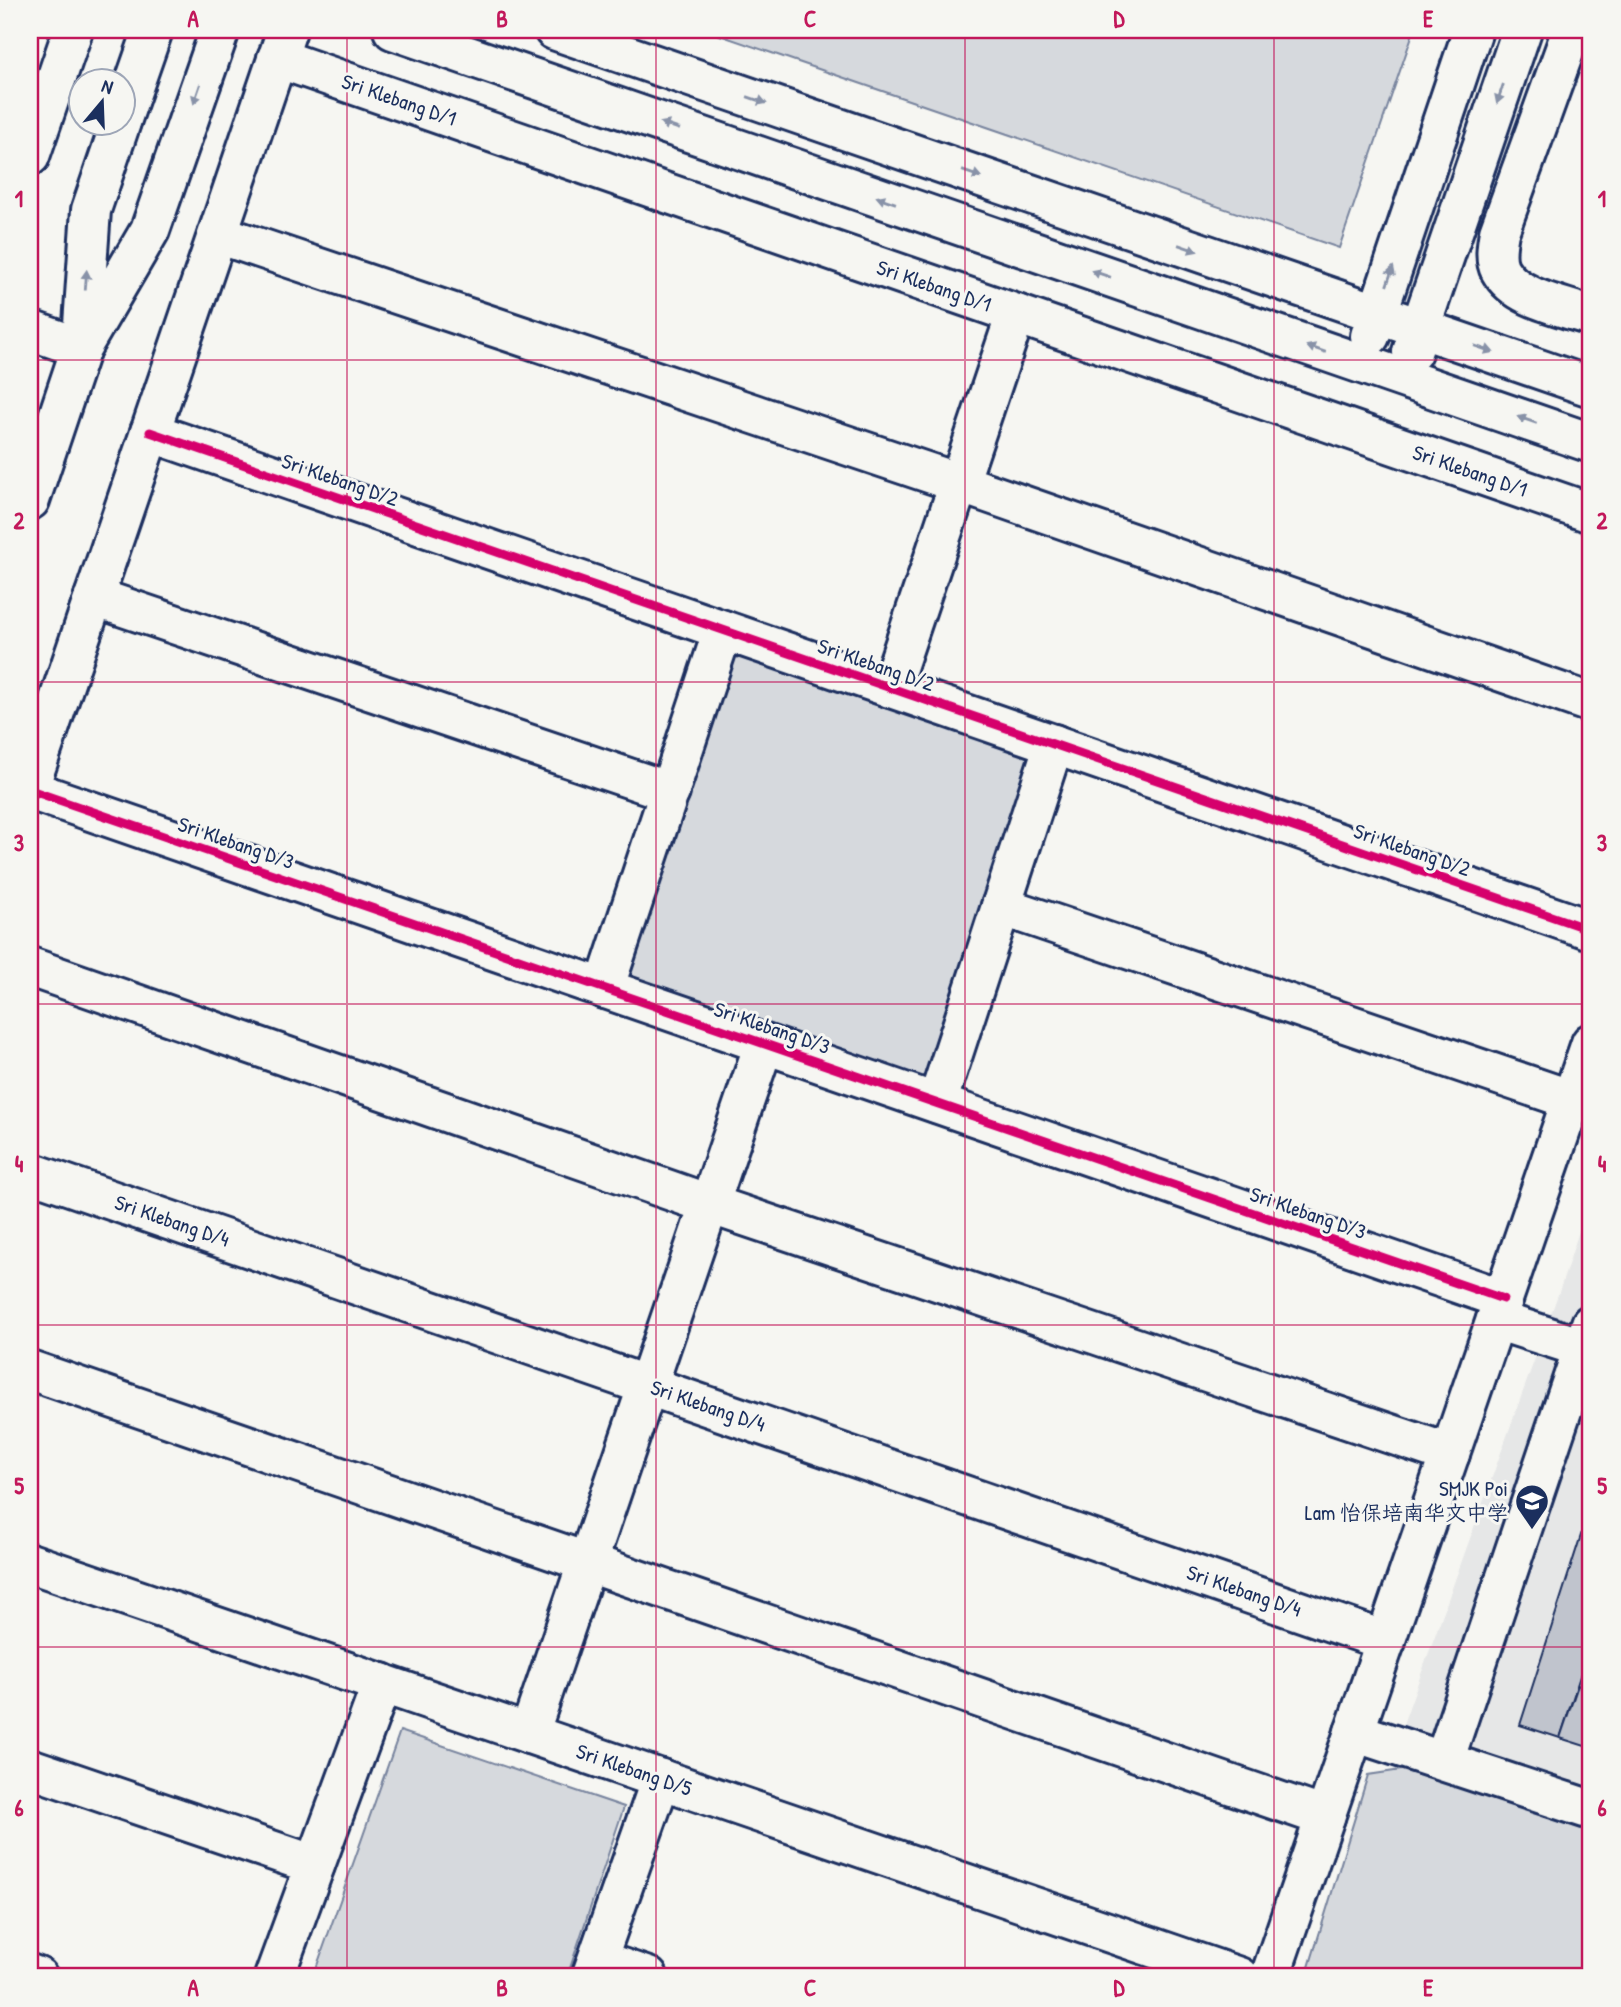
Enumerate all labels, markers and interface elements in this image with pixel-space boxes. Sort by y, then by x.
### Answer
text: A [187,3,199,34]
text: B [496,3,508,34]
text: C [804,3,816,34]
text: D [1114,3,1126,34]
text: E [1423,3,1434,34]
north arrow [66,66,136,136]
street label: Sri Klebang D/1 [338,66,460,133]
text: N [99,72,117,100]
one-way arrow [191,84,202,105]
one-way arrow [1494,84,1505,105]
one-way arrow [747,95,768,106]
one-way arrow [660,120,681,131]
one-way arrow [962,169,983,180]
text: 1 [15,183,23,214]
text: 1 [1598,183,1606,214]
one-way arrow [875,194,896,205]
one-way arrow [1177,243,1198,254]
street label: Sri Klebang D/1 [873,252,995,319]
one-way arrow [1385,266,1396,287]
one-way arrow [1090,268,1111,279]
one-way arrow [81,269,92,291]
one-way arrow [1305,343,1326,354]
one-way arrow [1473,344,1494,355]
one-way arrow [1516,414,1537,425]
street label: Sri Klebang D/1 [1409,437,1531,504]
street label: Sri Klebang D/2 [278,446,402,513]
text: 2 [14,505,25,536]
text: 2 [1597,505,1608,536]
street label: Sri Klebang D/2 [814,631,938,698]
street label: Sri Klebang D/3 [174,809,298,876]
street label: Sri Klebang D/2 [1350,816,1474,883]
text: 3 [14,827,24,858]
text: 3 [1597,827,1607,858]
street label: Sri Klebang D/3 [710,994,834,1061]
text: 4 [15,1148,24,1179]
text: 4 [1598,1148,1607,1179]
street label: Sri Klebang D/3 [1246,1179,1370,1246]
street label: Sri Klebang D/4 [111,1187,233,1254]
street label: Sri Klebang D/4 [647,1372,769,1439]
text: 5 [14,1470,24,1501]
text: 5 [1597,1470,1607,1501]
place label: SMJK Poi Lam 怡保培南华文中学 [1305,1474,1508,1527]
school or university icon: SMJK Poi Lam 怡保培南华文中学 [1513,1482,1551,1531]
street label: Sri Klebang D/4 [1183,1557,1305,1624]
street label: Sri Klebang D/5 [572,1736,696,1803]
text: 6 [14,1792,24,1823]
text: 6 [1597,1792,1607,1823]
text: A [187,1972,199,2003]
text: B [496,1972,508,2003]
text: C [804,1972,816,2003]
text: D [1114,1972,1126,2003]
text: E [1423,1972,1434,2003]

